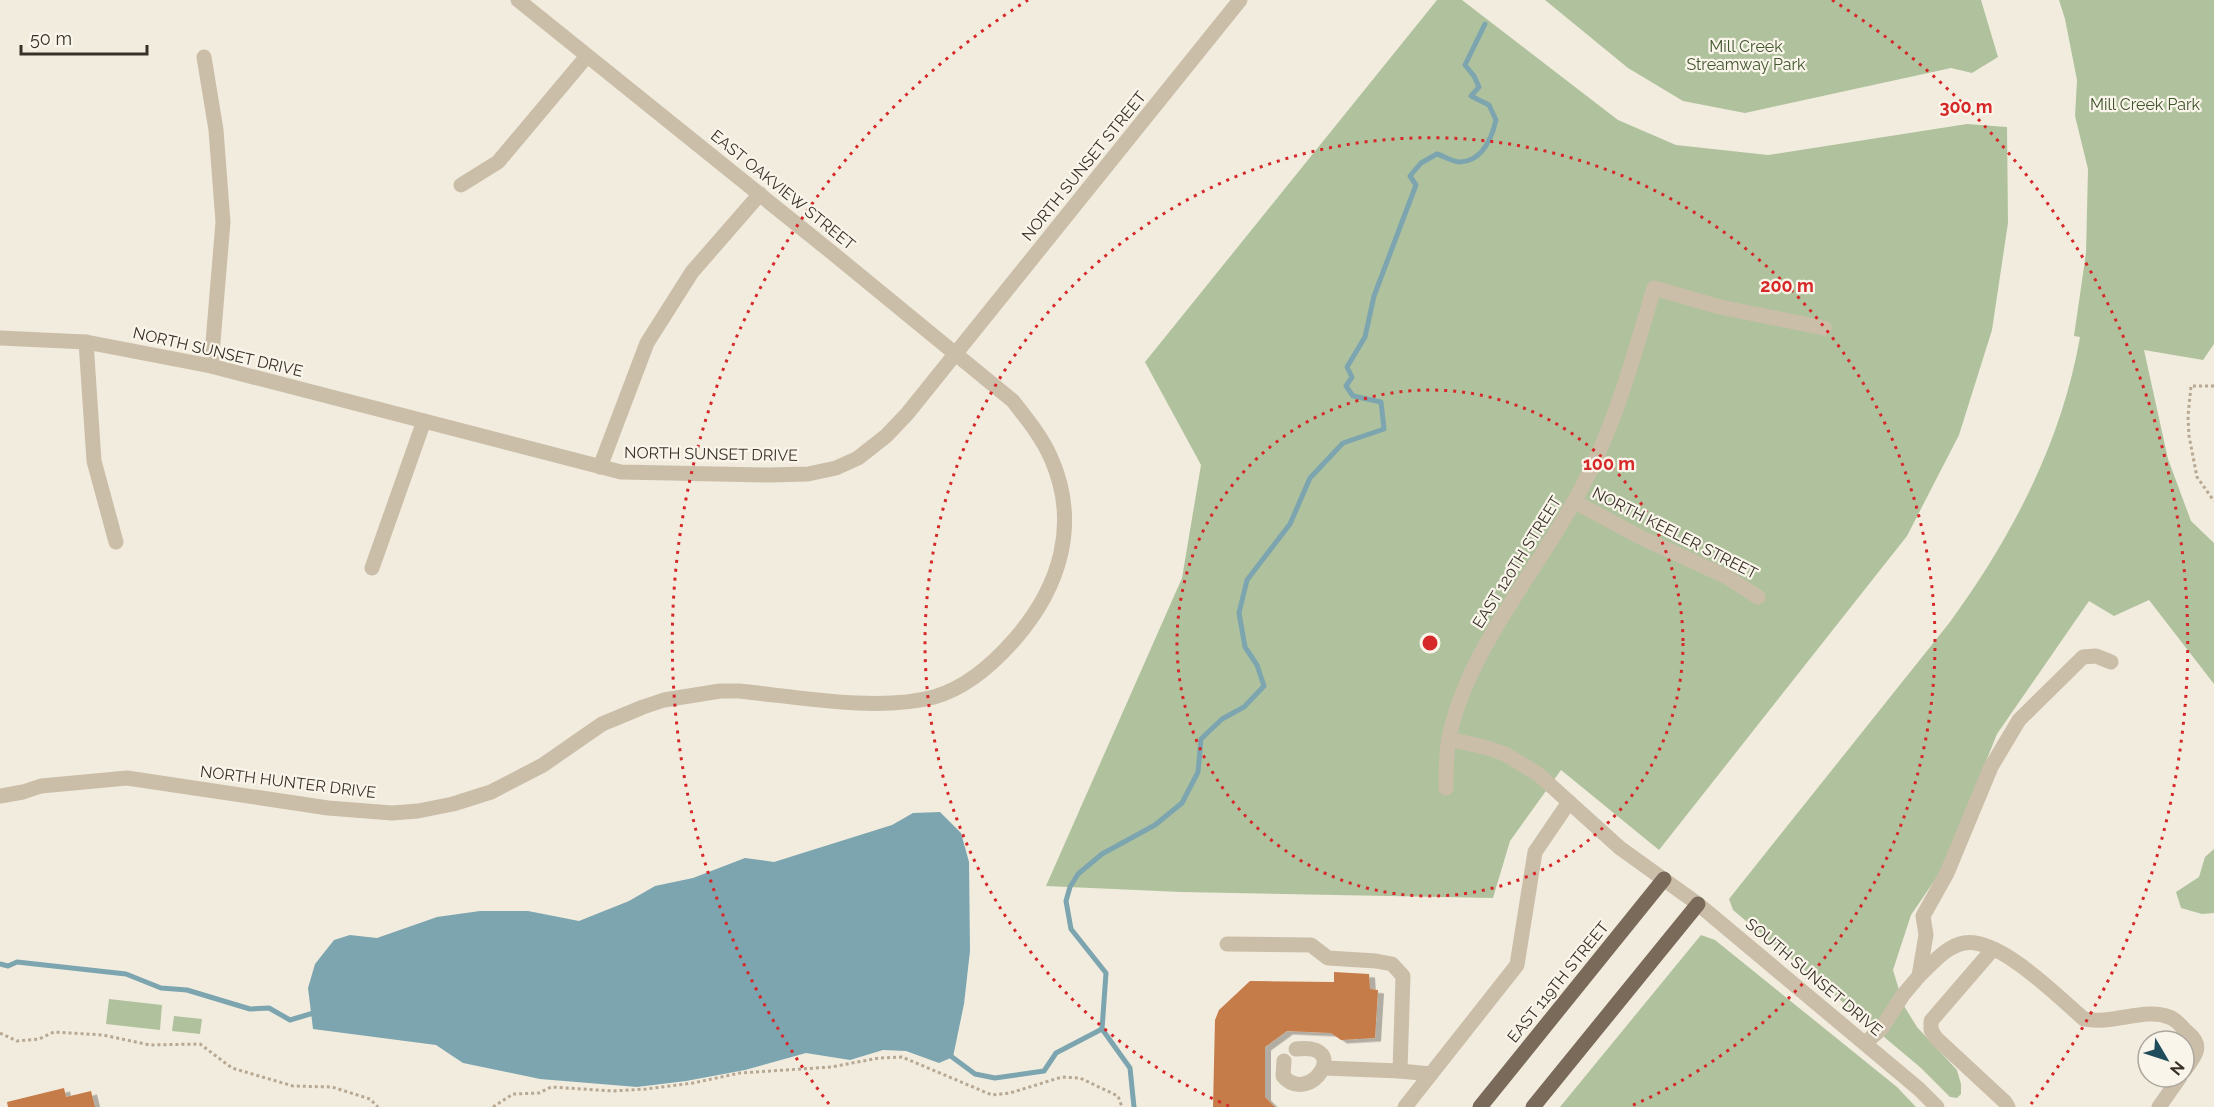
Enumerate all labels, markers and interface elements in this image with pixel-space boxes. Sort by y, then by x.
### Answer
scale bar [21,18,147,56]
text: 50 m [30,28,72,49]
park label: Mill Creek Streamway Park [1686,37,1806,74]
street label: NORTH SUNSET STREET [1018,87,1150,244]
park label: Mill Creek Park [2090,95,2201,114]
text: 300 m [1939,96,1993,117]
street label: EAST OAKVIEW STREET [707,126,859,254]
text: 200 m [1760,275,1814,296]
street label: NORTH SUNSET DRIVE [131,323,305,381]
street label: NORTH SUNSET DRIVE [624,443,798,465]
text: 100 m [1583,453,1635,474]
street label: NORTH KEELER STREET [1589,483,1761,583]
street label: EAST 120TH STREET [1469,492,1566,632]
centre of rings [1420,633,1440,653]
street label: NORTH HUNTER DRIVE [199,762,377,802]
street label: SOUTH SUNSET DRIVE [1742,914,1887,1040]
street label: EAST 119TH STREET [1503,917,1613,1046]
north arrow [2136,1029,2196,1089]
text: N [2166,1057,2188,1079]

